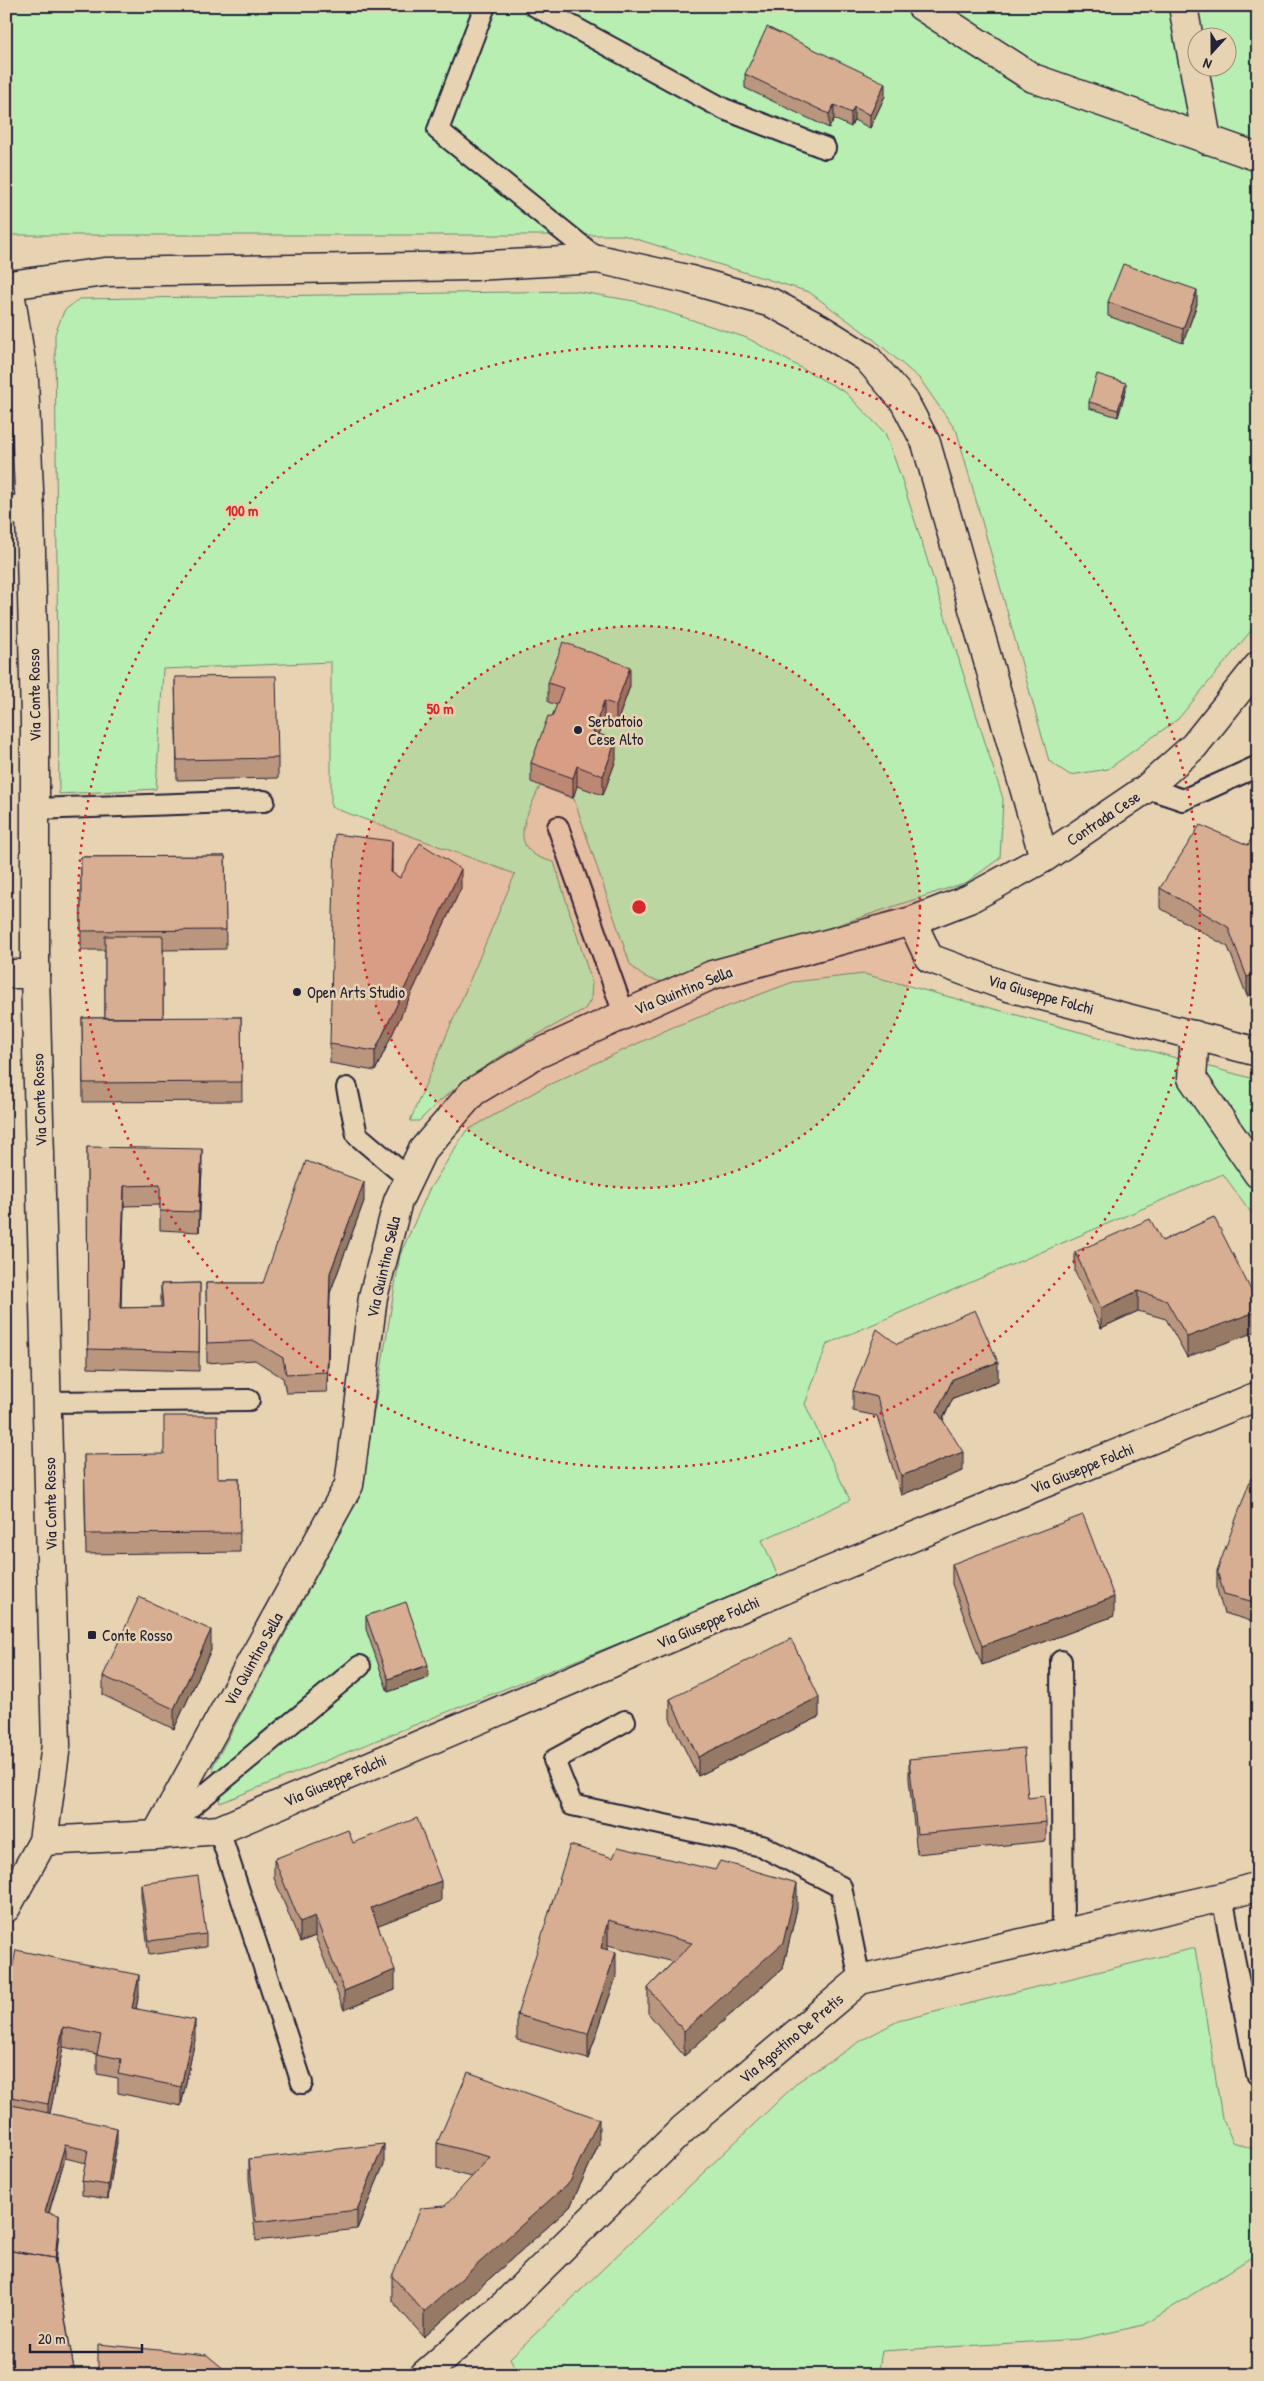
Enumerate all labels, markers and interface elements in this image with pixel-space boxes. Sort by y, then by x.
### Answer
north arrow [1186,28,1236,78]
text: N [1200,54,1214,75]
text: 100 m [226,500,258,521]
street label: Via Conte Rosso [22,648,46,742]
text: 50 m [427,698,453,719]
place label: Serbatoio Cese Alto [588,710,644,750]
marker: Serbatoio Cese Alto [572,724,584,736]
street label: Contrada Cese [1062,785,1145,851]
centre of rings [630,898,648,916]
street label: Via Quintino Sella [631,960,735,1020]
street label: Via Giuseppe Folchi [985,968,1097,1020]
place label: Open Arts Studio [307,981,405,1003]
marker: Open Arts Studio [291,986,303,998]
street label: Via Conte Rosso [26,1053,52,1147]
street label: Via Quintino Sella [361,1214,405,1320]
street label: Via Giuseppe Folchi [1027,1437,1137,1499]
street label: Via Conte Rosso [38,1457,62,1551]
street label: Via Giuseppe Folchi [653,1590,763,1654]
street label: Via Quintino Sella [218,1608,288,1710]
place label: Conte Rosso [102,1624,173,1646]
marker: Conte Rosso [86,1629,98,1641]
street label: Via Giuseppe Folchi [280,1748,390,1812]
street label: Via Agostino De Pretis [734,1988,848,2088]
scale bar [30,2321,142,2353]
text: 20 m [38,2328,65,2349]

